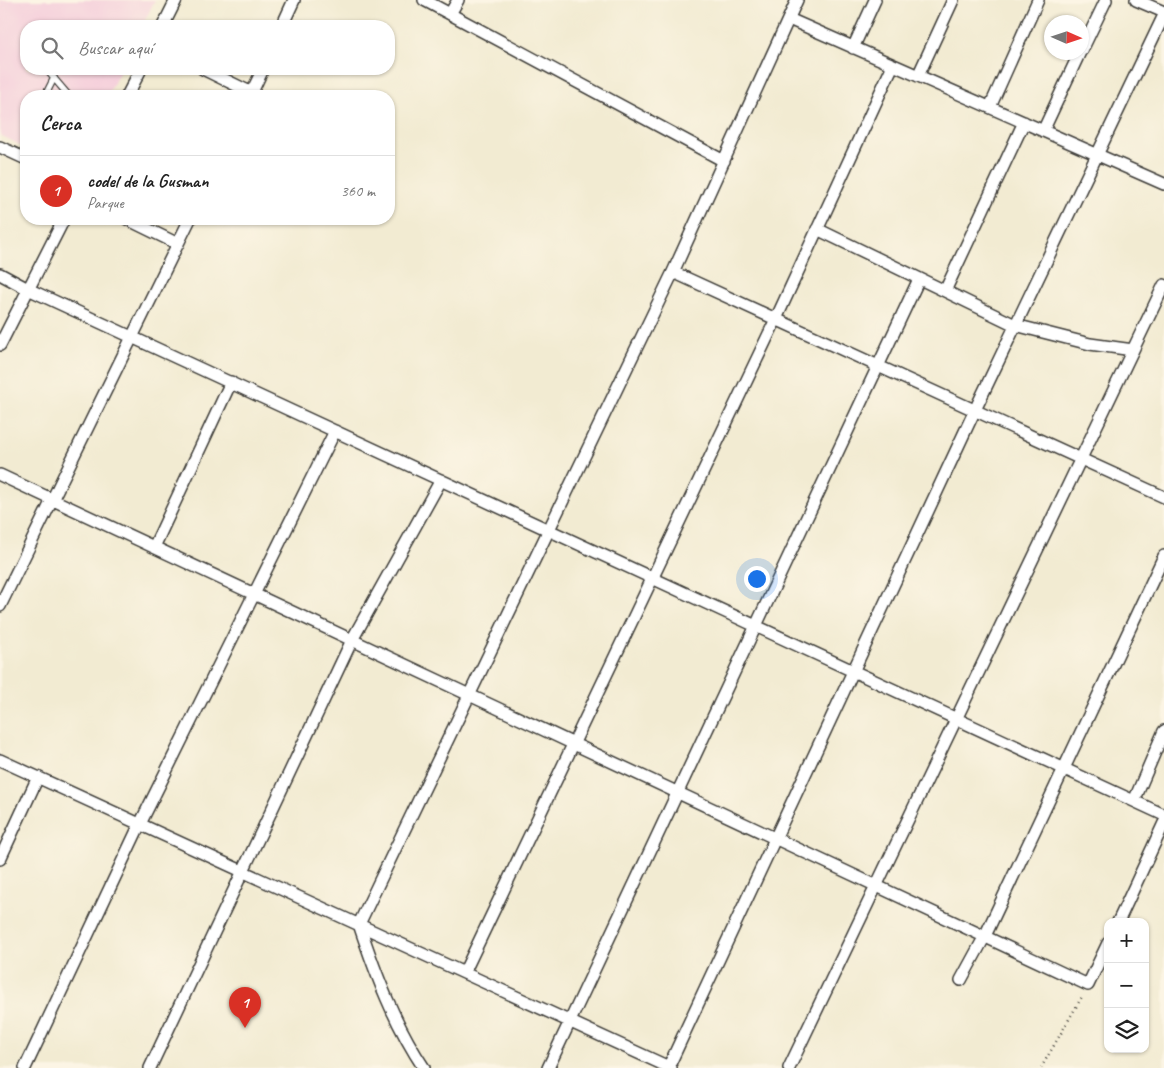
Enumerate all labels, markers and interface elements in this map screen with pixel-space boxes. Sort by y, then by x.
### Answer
north arrow [1044,15,1089,60]
search box [20,20,395,75]
icon: search [38,34,66,62]
text: Buscar aquí [78,36,152,60]
text: Cerca [40,110,81,136]
text: codel de la Gusman [87,169,208,193]
text: 1 [52,181,60,201]
text: 360 m [341,181,375,201]
text: Parque [87,193,124,213]
your location [744,566,770,592]
map controls [1104,918,1149,1053]
button: + [1104,918,1149,963]
button: − [1104,963,1149,1008]
pin: 1 [229,987,261,1028]
button: layers [1104,1008,1149,1053]

